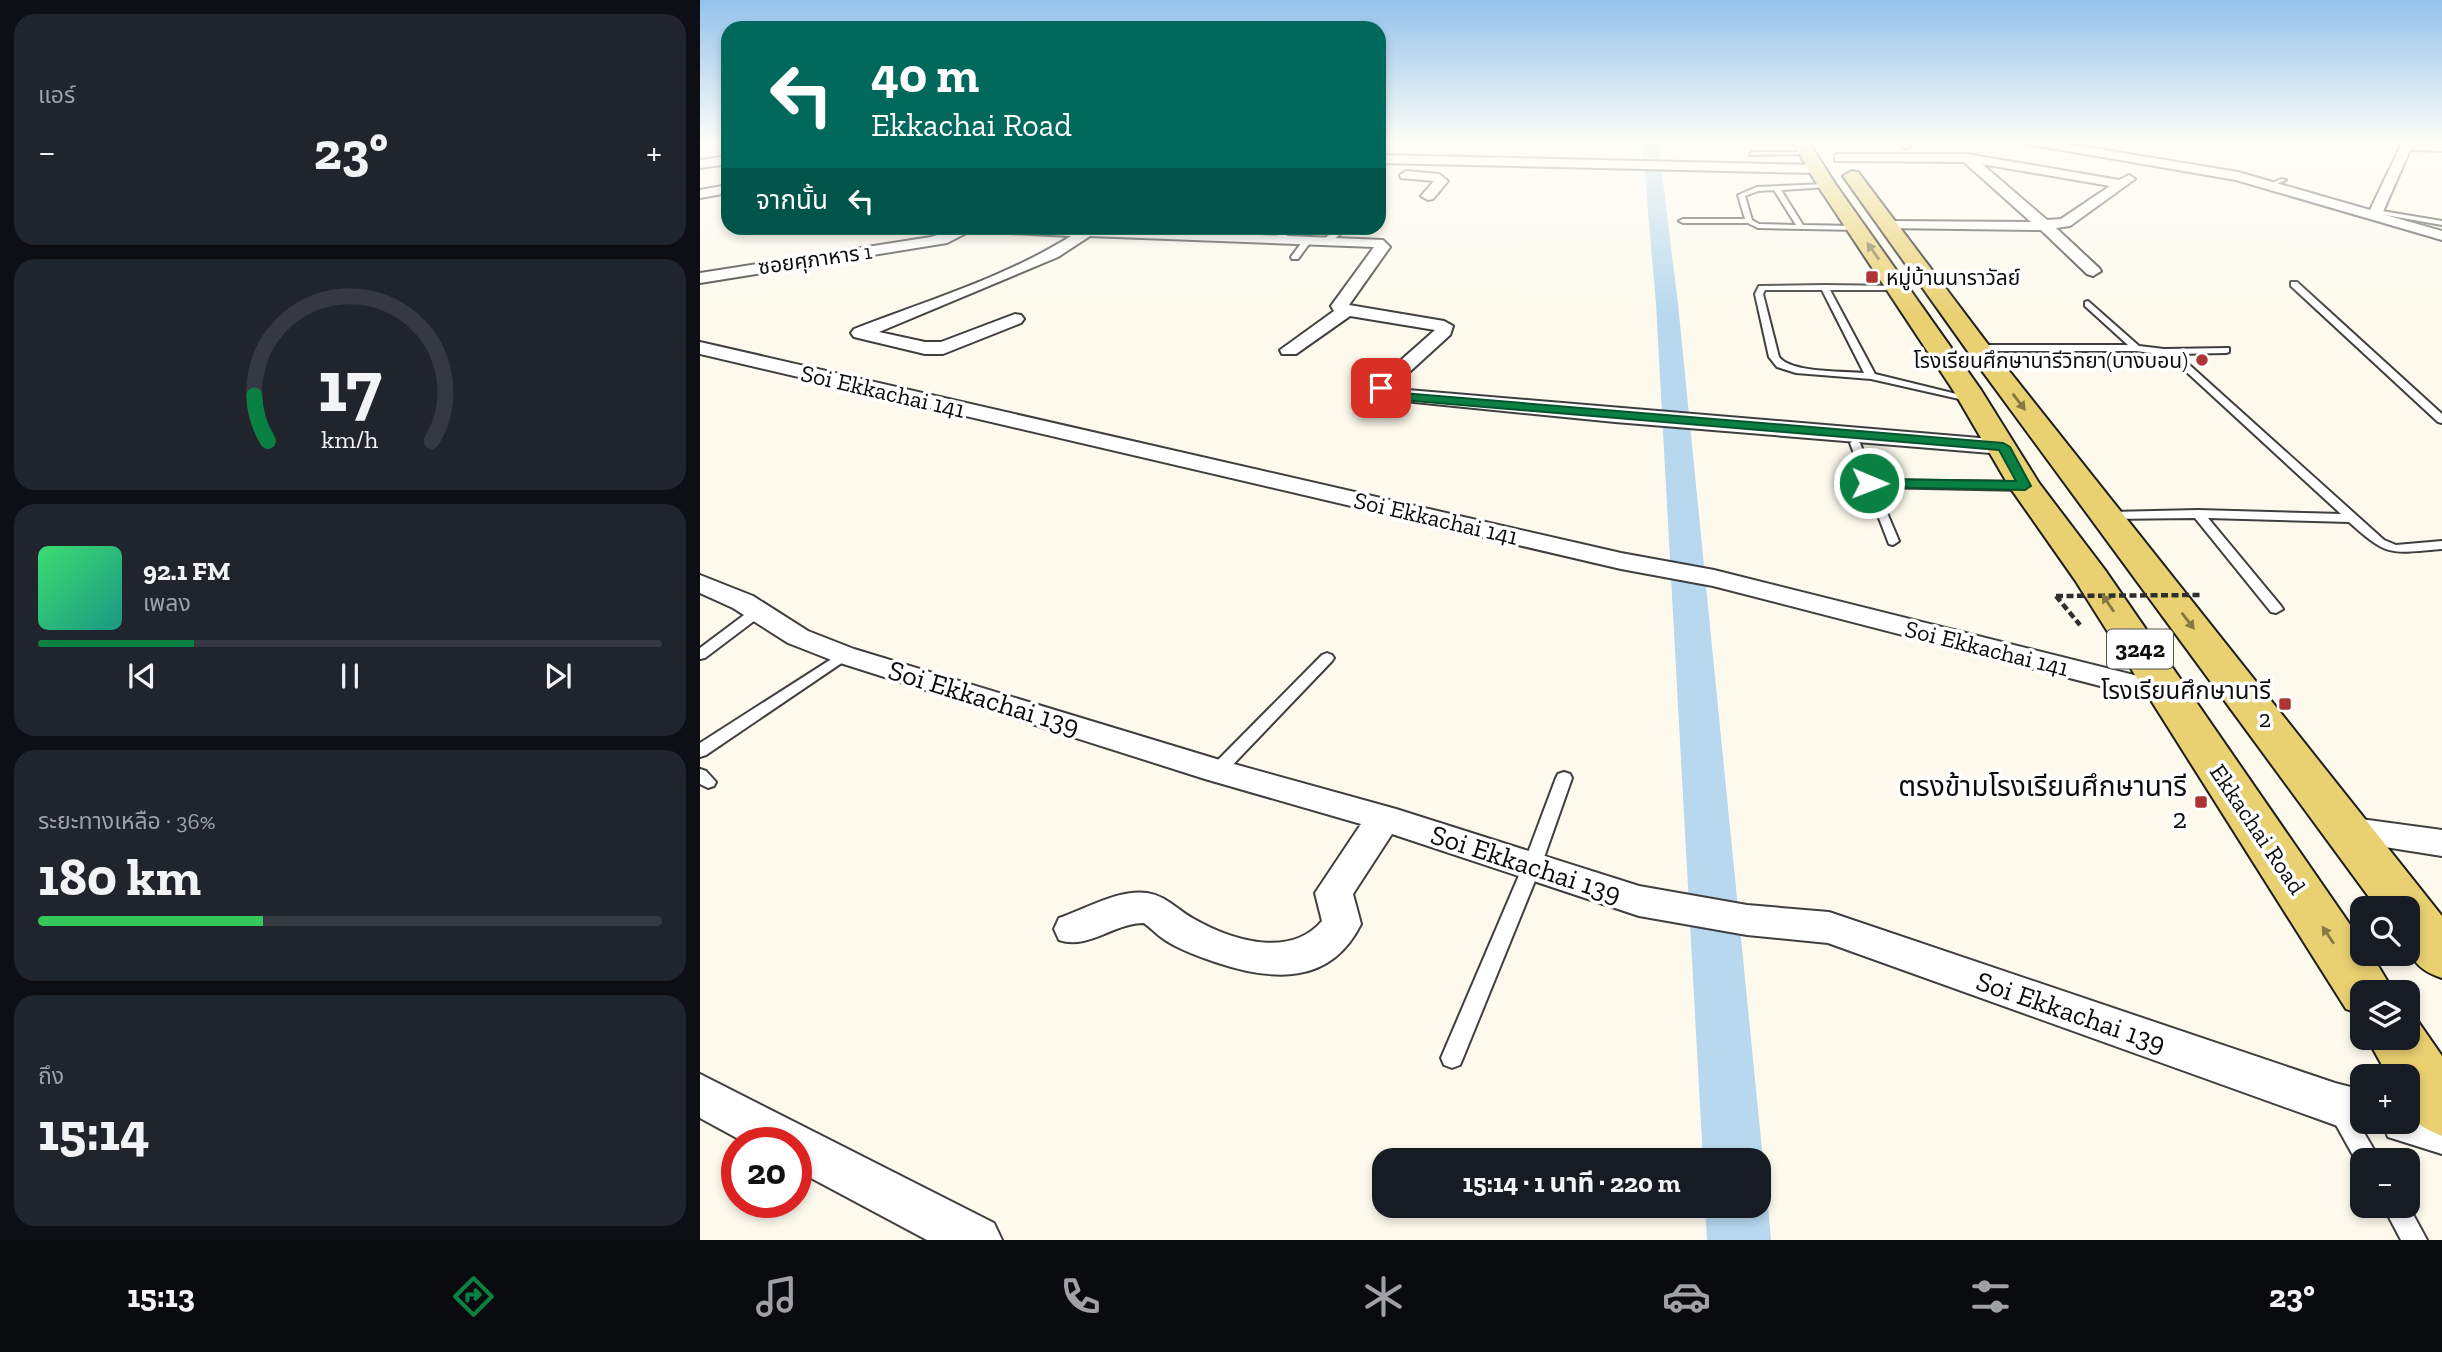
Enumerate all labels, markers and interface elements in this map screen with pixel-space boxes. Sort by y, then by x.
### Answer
text: 40 m [871,46,979,105]
icon: left [756,49,847,140]
text: แอร์ [38,81,75,109]
text: Ekkachai Road [871,106,1072,144]
text: 23° [314,120,388,182]
text: − [38,129,56,175]
text: + [646,129,662,175]
icon: left [842,182,880,220]
text: จากนั้น [756,184,828,216]
street label: ซอยศุภาหาร 1 [757,239,874,280]
one-way arrow [1866,242,1880,260]
place label: หมู่บ้านนาราวัลย์ [1886,265,2020,291]
marker: หมู่บ้านนาราวัลย์ [1864,269,1880,285]
text: 17 [318,342,382,430]
place label: โรงเรียนศึกษานารีวิทยา(บางบอน) [1913,348,2188,373]
marker: โรงเรียนศึกษานารีวิทยา(บางบอน) [2194,352,2210,368]
street label: Soi Ekkachai 141 [798,358,968,424]
pin [1351,358,1411,418]
icon: arrive [1362,369,1400,407]
one-way arrow [2012,392,2027,410]
text: km/h [321,424,379,454]
position arrow [1832,446,1906,520]
street label: Soi Ekkachai 141 [1351,485,1521,551]
text: 92.1 FM [143,555,230,587]
text: เพลง [143,589,191,617]
one-way arrow [2102,593,2115,612]
one-way arrow [2181,611,2196,629]
street label: Soi Ekkachai 141 [1902,614,2072,682]
road number: 3242 [2107,629,2173,668]
street label: Soi Ekkachai 139 [884,653,1084,743]
icon: previous [123,657,161,695]
icon: pause [331,657,369,695]
icon: next [539,657,577,695]
place label: โรงเรียนศึกษานารี 2 [2101,676,2271,733]
marker: โรงเรียนศึกษานารี 2 [2277,696,2293,712]
street label: Ekkachai Road [2204,758,2312,900]
place label: ตรงข้ามโรงเรียนศึกษานารี 2 [1898,770,2187,835]
marker: ตรงข้ามโรงเรียนศึกษานารี 2 [2193,794,2209,810]
text: ระยะทางเหลือ · 36% [38,807,216,835]
street label: Soi Ekkachai 139 [1427,818,1625,910]
text: 180 km [38,846,201,908]
map controls [2350,896,2420,1218]
button: search [2350,896,2420,966]
one-way arrow [2322,926,2335,945]
street label: Soi Ekkachai 139 [1972,964,2170,1060]
button: layers [2350,980,2420,1050]
text: ถึง [38,1062,64,1090]
button: + [2350,1064,2420,1134]
text: 15:14 [38,1101,150,1163]
speed limit sign: 20 [721,1127,812,1218]
button: − [2350,1148,2420,1218]
text: 15:14 · 1 นาที · 220 m [1462,1167,1681,1199]
icon: directions [449,1272,498,1321]
icon: music [752,1272,801,1321]
icon: phone [1056,1272,1105,1321]
icon: climate [1359,1272,1408,1321]
icon: car [1662,1272,1711,1321]
icon: filters [1966,1272,2015,1321]
text: 15:13 [127,1277,195,1315]
text: 23° [2269,1277,2315,1315]

